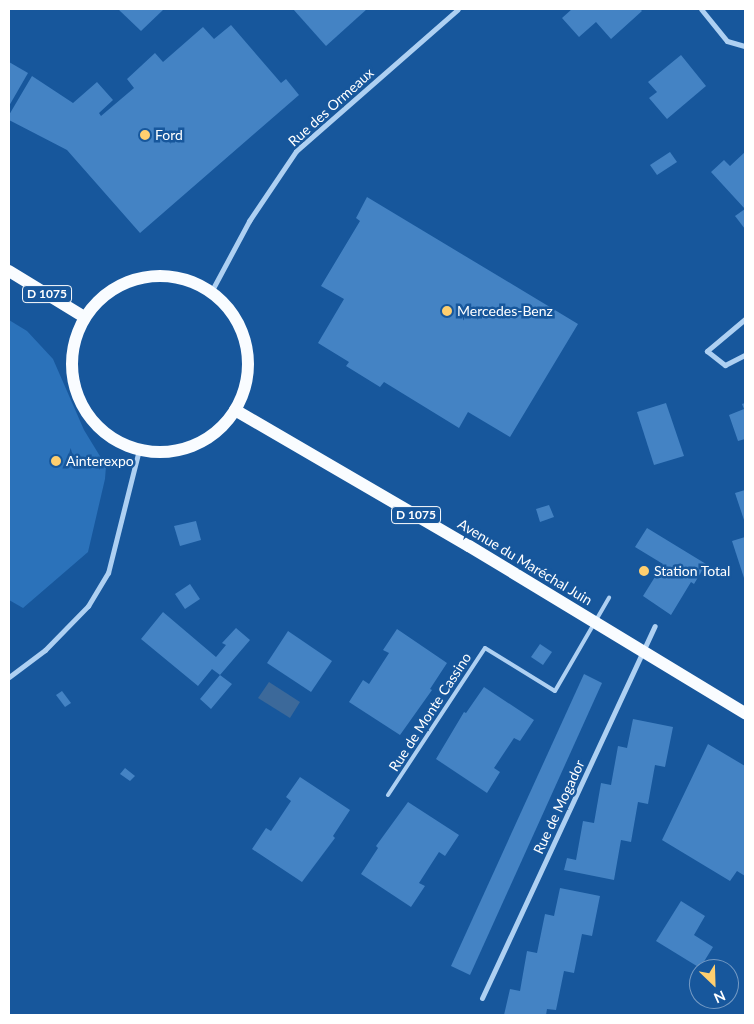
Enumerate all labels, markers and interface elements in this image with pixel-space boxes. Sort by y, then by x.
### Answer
street label: Rue des Ormeaux [285,64,377,150]
place label: Ford [155,127,183,143]
marker: Ford [139,129,151,141]
road number: D 1075 [22,284,72,304]
place label: Mercedes-Benz [457,303,553,319]
marker: Mercedes-Benz [441,305,453,317]
place label: Ainterexpo [66,453,134,469]
marker: Ainterexpo [50,455,62,467]
road number: D 1075 [391,506,441,524]
street label: Avenue du Maréchal Juin [455,515,595,609]
place label: Station Total [654,563,731,579]
marker: Station Total [638,565,650,577]
street label: Rue de Monte Cassino [385,650,475,774]
street label: Rue de Mogador [530,757,588,857]
north arrow [689,959,739,1009]
text: N [712,987,728,1007]

